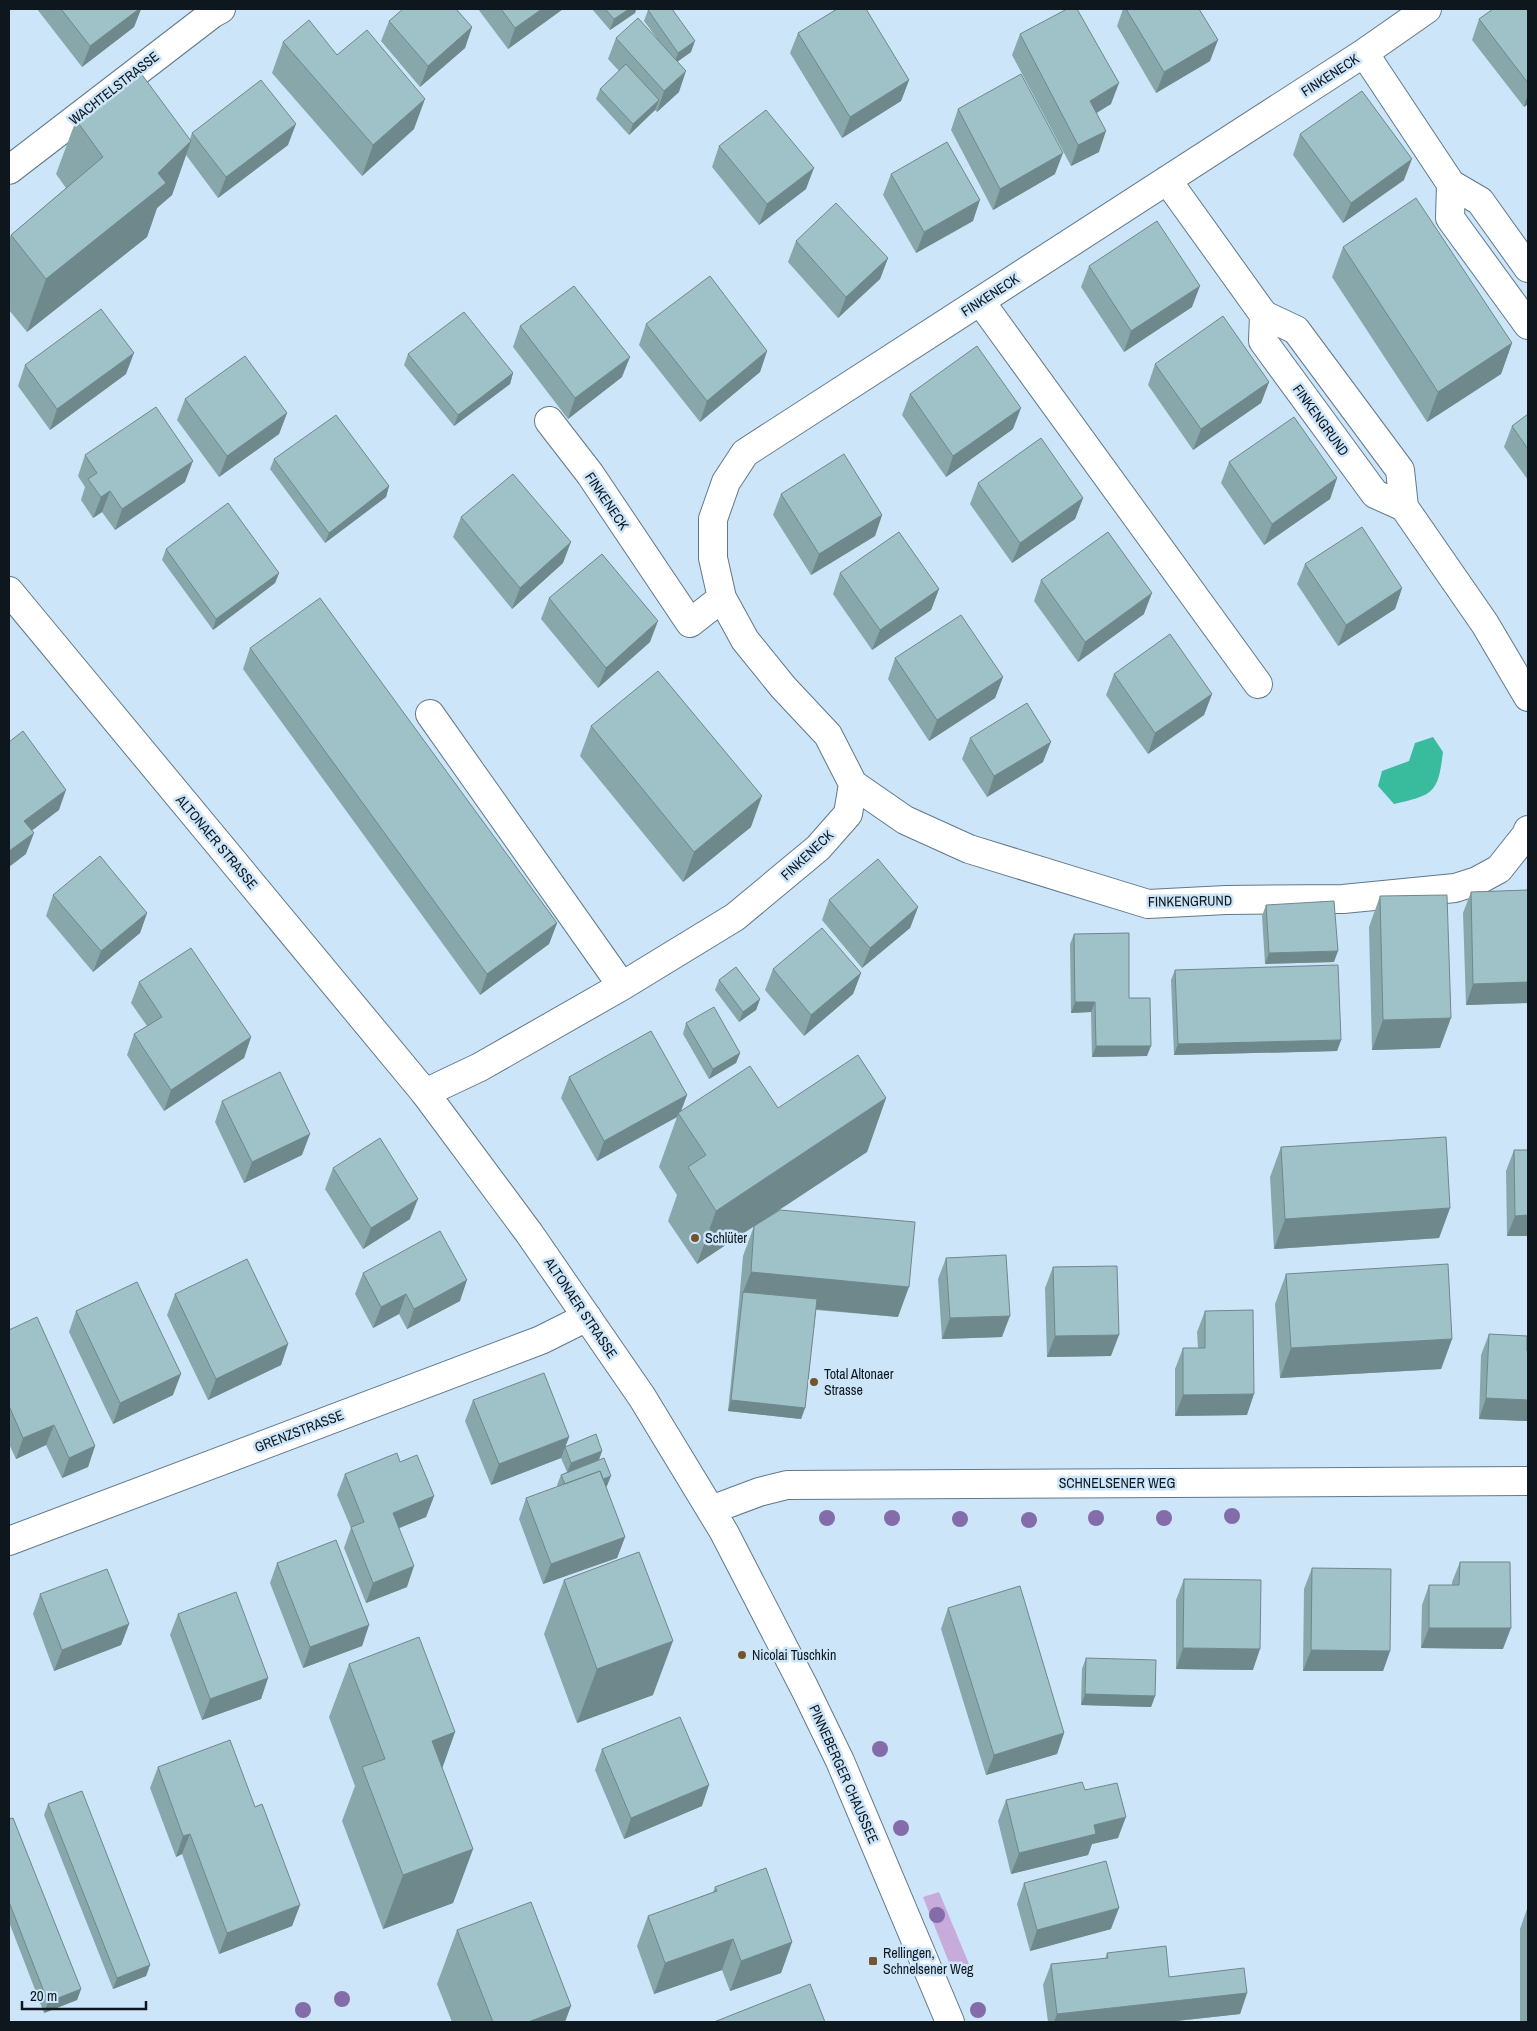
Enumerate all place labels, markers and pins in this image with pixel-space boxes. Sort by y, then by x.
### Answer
place label: Schlüter [705,1229,747,1247]
marker: Schlüter [689,1232,701,1244]
place label: Total Altonaer Strasse [824,1365,894,1399]
marker: Total Altonaer Strasse [808,1376,820,1388]
place label: Nicolai Tuschkin [752,1646,836,1664]
marker: Nicolai Tuschkin [736,1649,748,1661]
place label: Rellingen, Schnelsener Weg [883,1944,974,1978]
marker: Rellingen, Schnelsener Weg [867,1955,879,1967]

